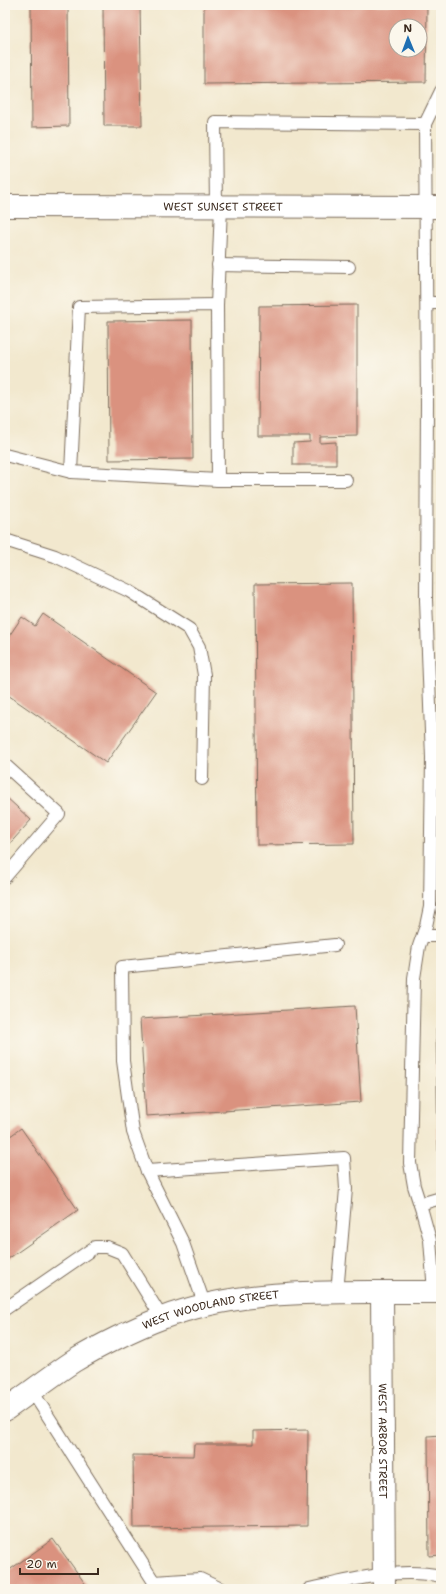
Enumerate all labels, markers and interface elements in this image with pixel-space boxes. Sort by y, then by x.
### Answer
north arrow [388,18,428,58]
text: N [403,21,413,36]
street label: WEST SUNSET STREET [163,199,283,214]
street label: WEST WOODLAND STREET [140,1287,280,1333]
street label: WEST ARBOR STREET [375,1383,391,1499]
scale bar [20,1550,98,1576]
text: 20 m [26,1556,57,1572]

